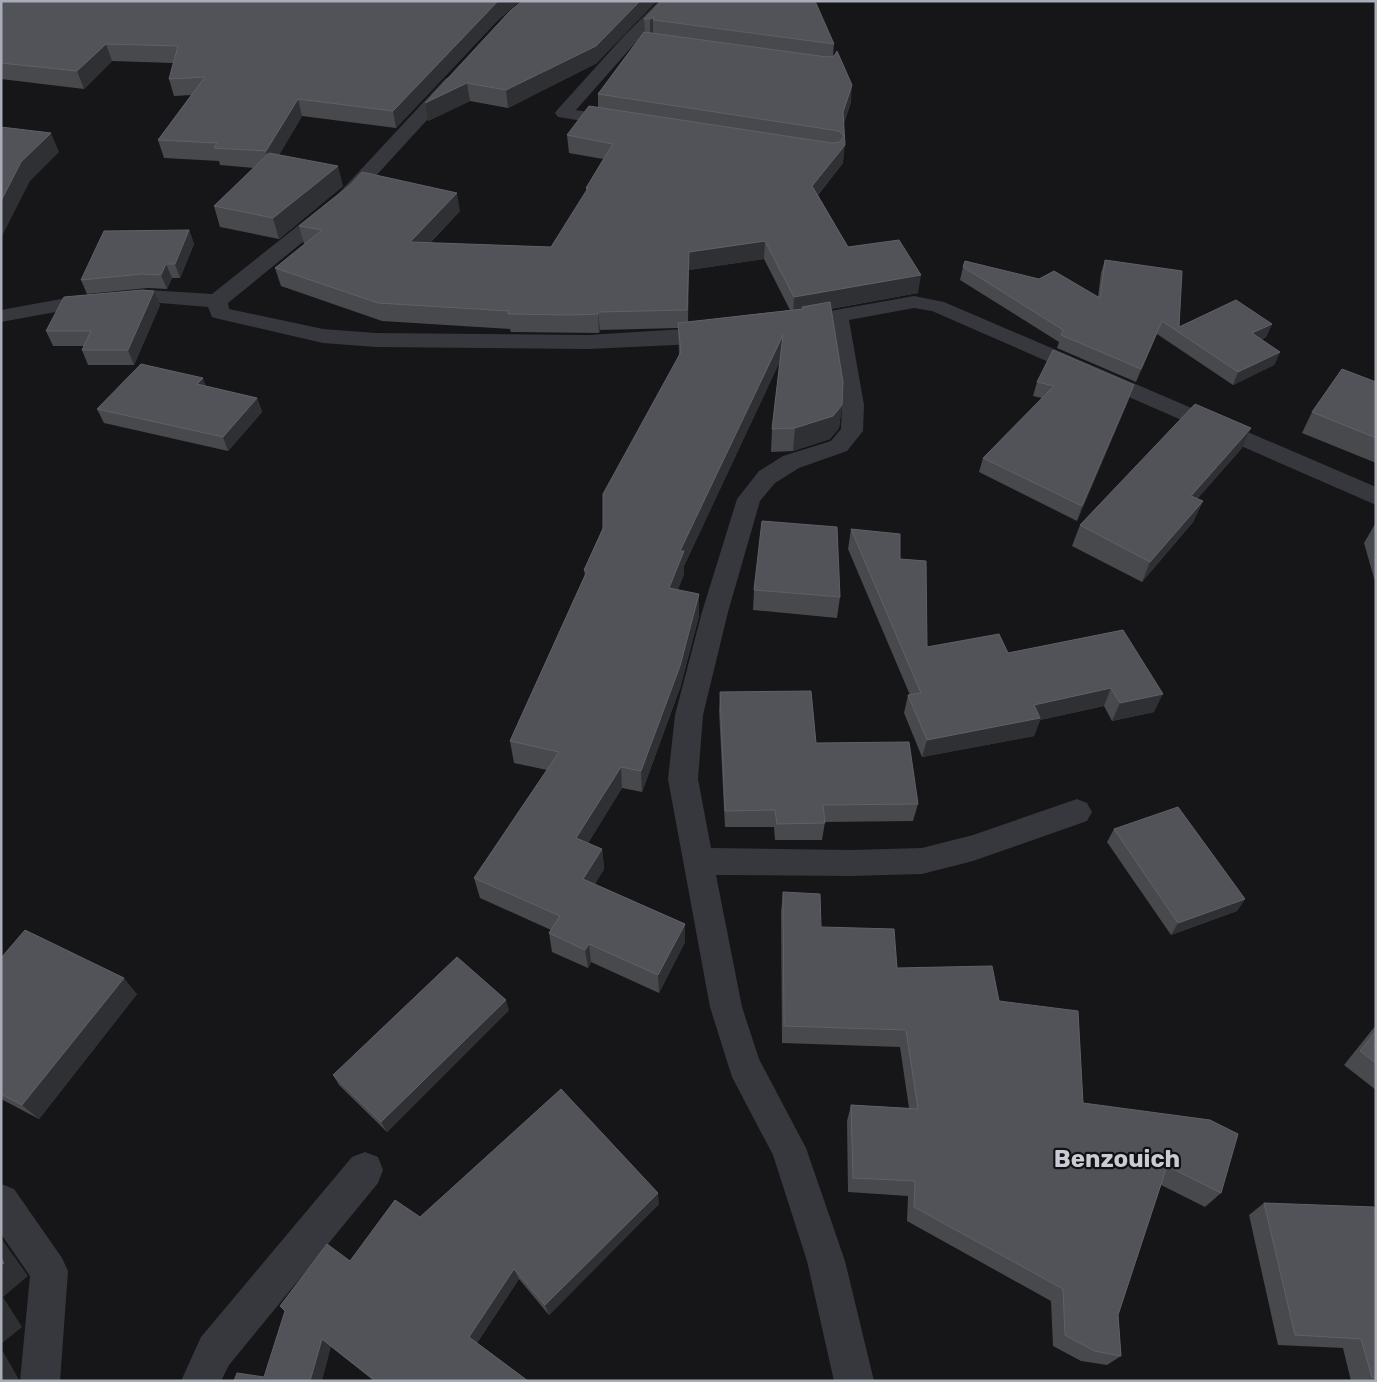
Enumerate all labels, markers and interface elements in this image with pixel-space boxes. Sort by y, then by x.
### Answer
district label: Benzouich [1054,1145,1180,1173]

